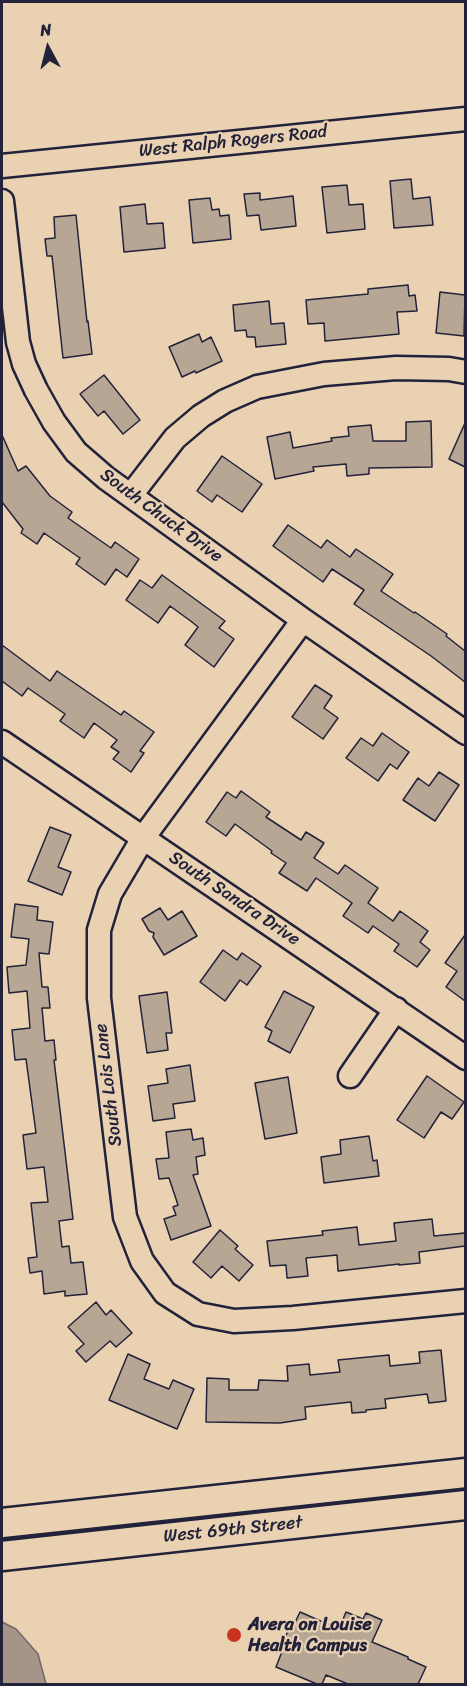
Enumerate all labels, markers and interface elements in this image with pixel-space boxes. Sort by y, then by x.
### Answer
text: N [38,15,53,45]
north arrow [18,18,78,78]
street label: West Ralph Rogers Road [138,121,328,163]
street label: South Chuck Drive [95,464,227,568]
street label: South Sandra Drive [164,847,304,951]
street label: South Lois Lane [91,1022,127,1148]
street label: West 69th Street [162,1512,304,1548]
place label: Avera on Louise Health Campus [248,1614,372,1656]
marker: Avera on Louise Health Campus [225,1626,243,1644]

